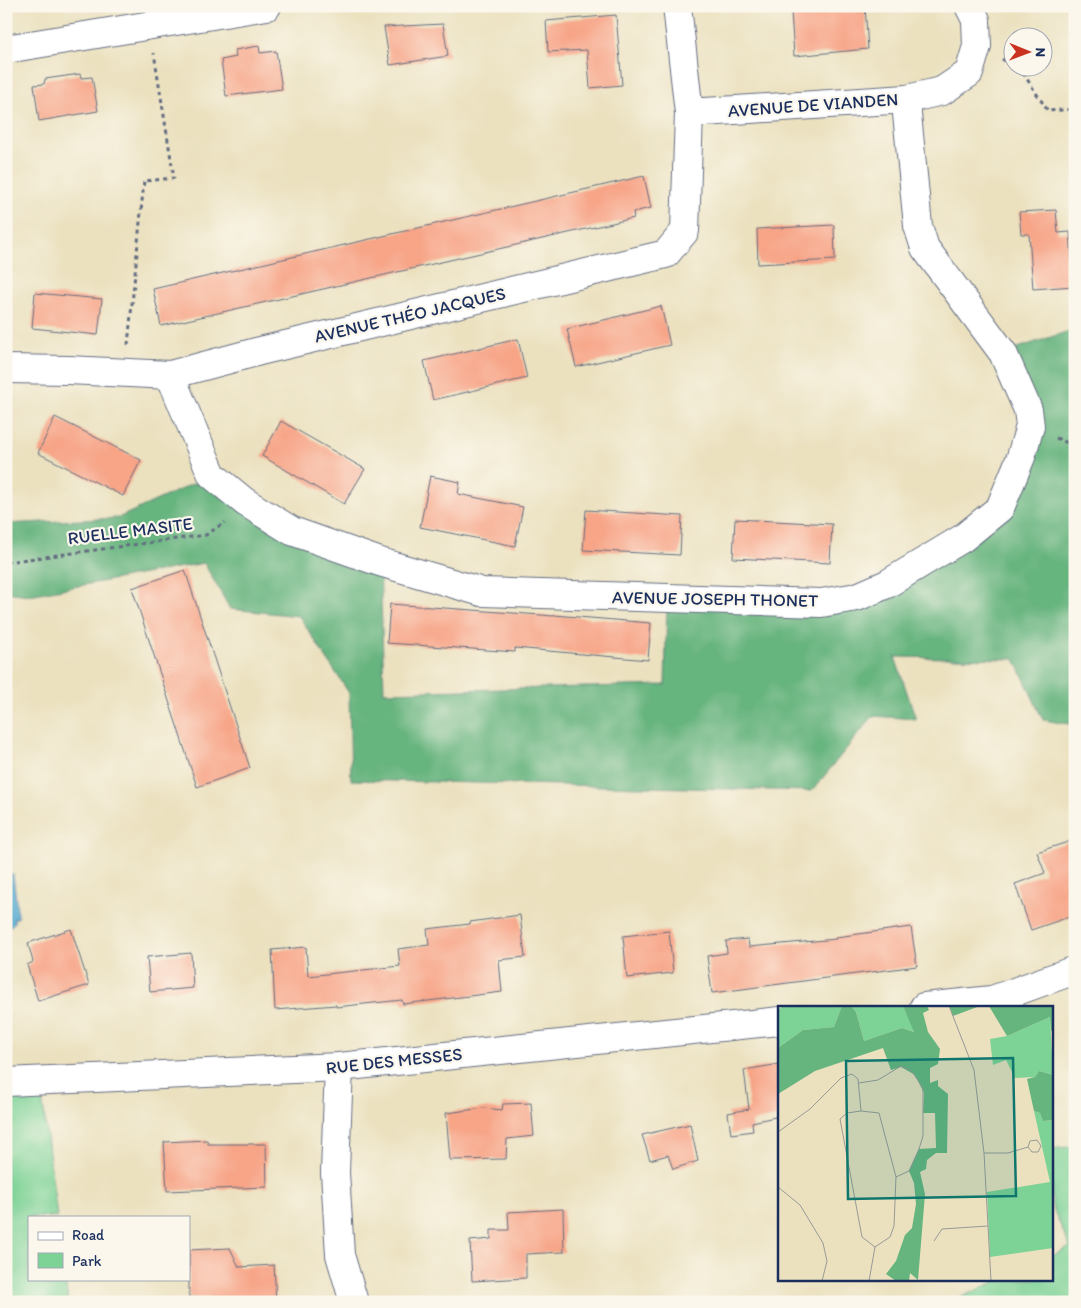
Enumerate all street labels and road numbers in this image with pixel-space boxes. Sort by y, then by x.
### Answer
street label: AVENUE DE VIANDEN [727,88,899,122]
street label: AVENUE THÉO JACQUES [312,282,508,348]
street label: RUELLE MASITE [66,512,194,550]
street label: AVENUE JOSEPH THONET [612,586,818,612]
street label: RUE DES MESSES [325,1043,463,1079]

